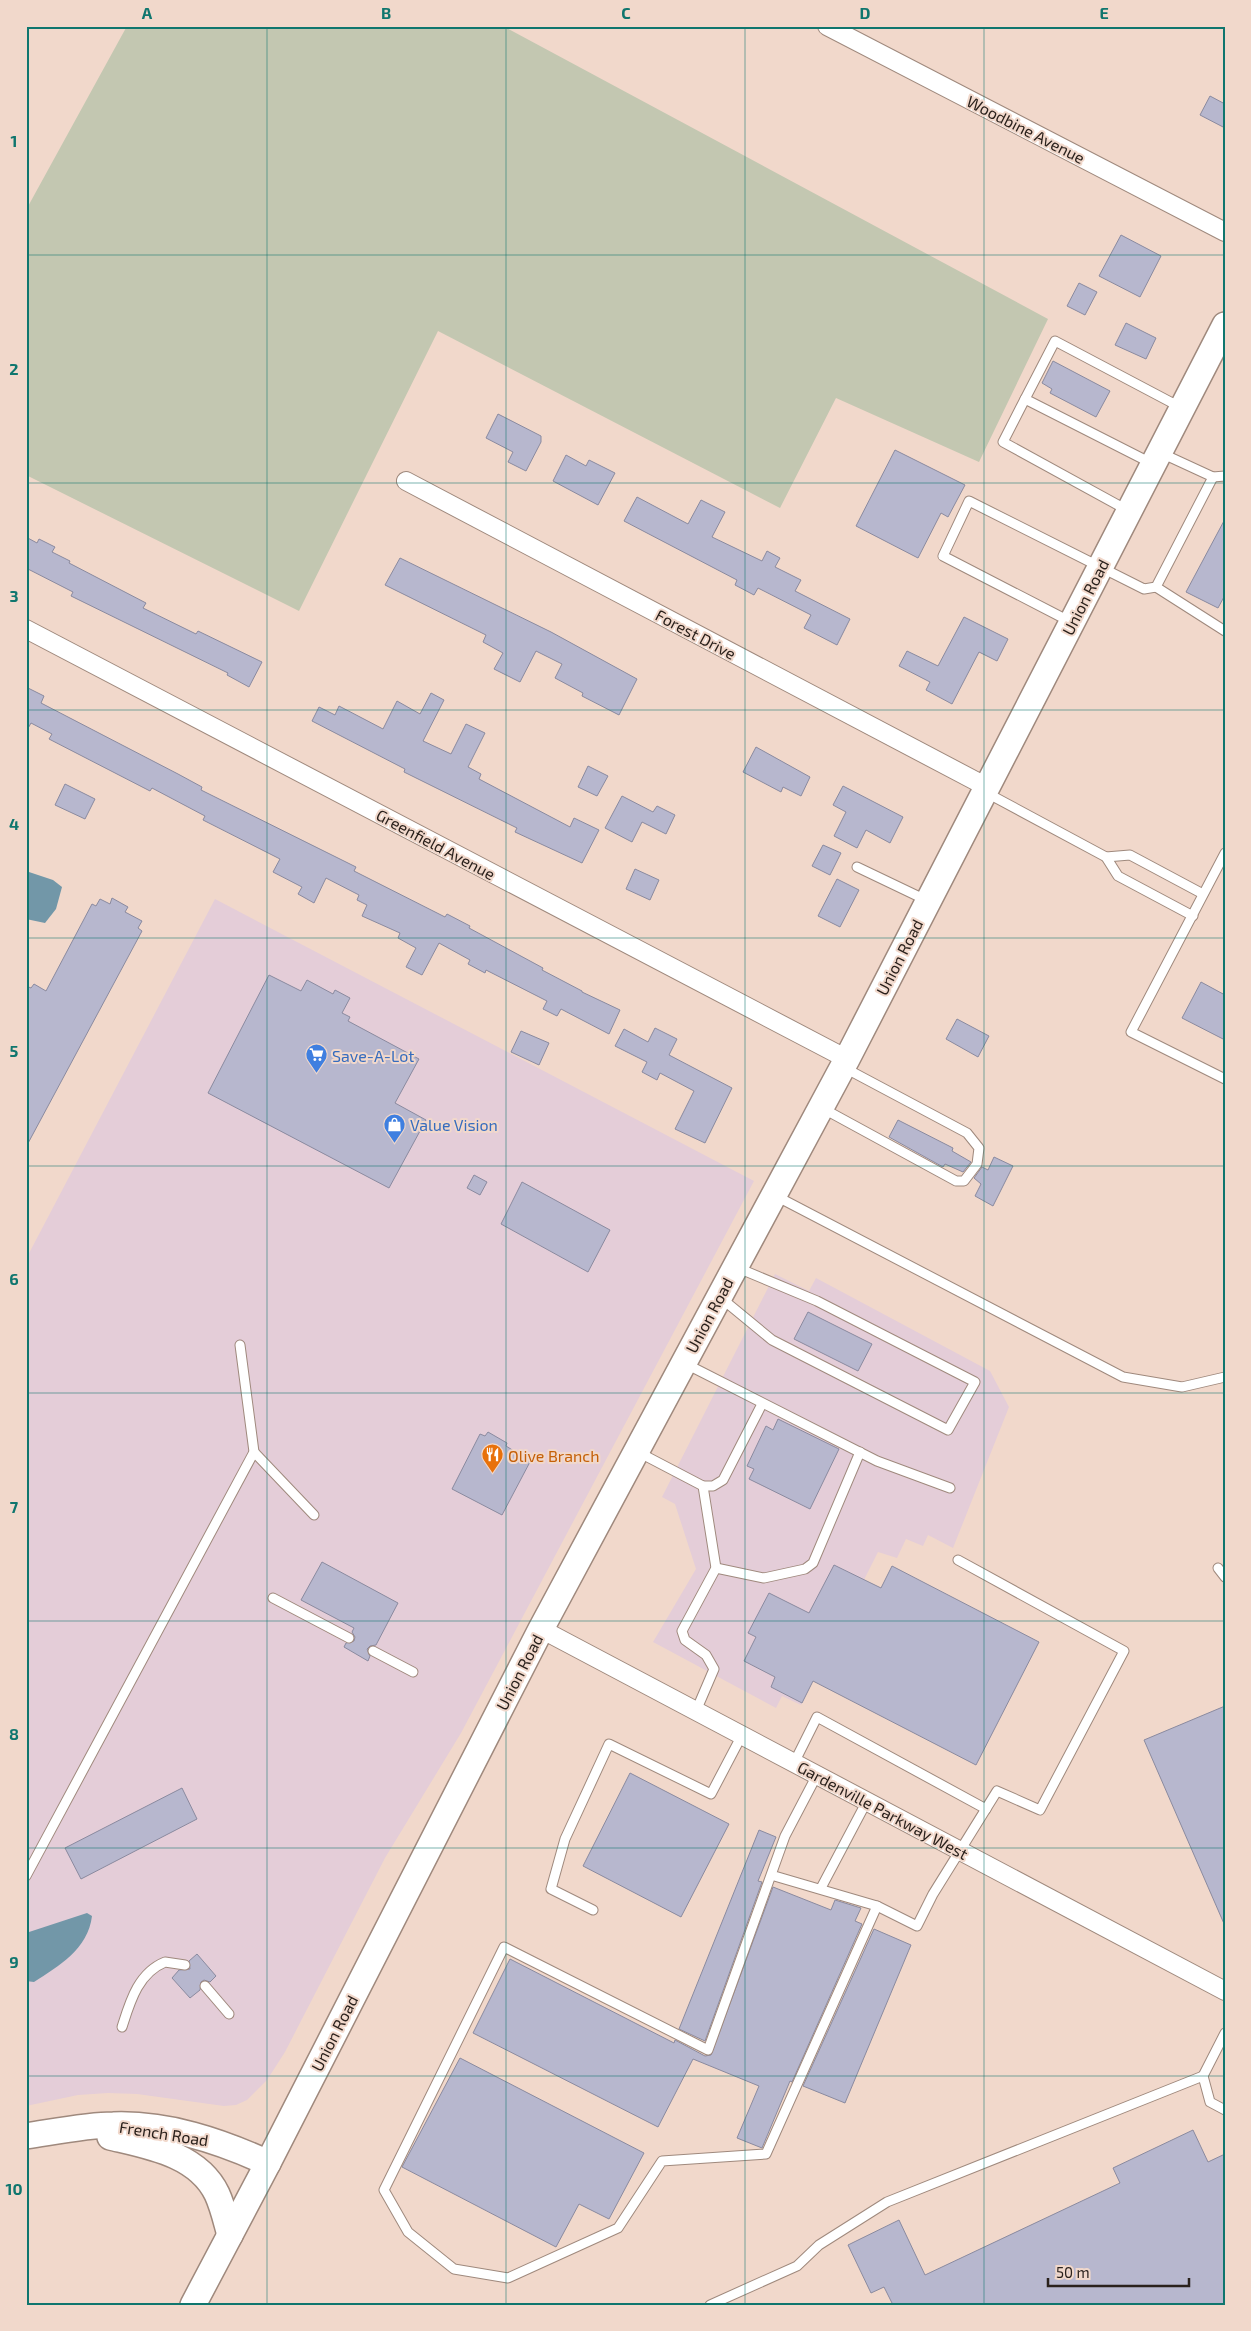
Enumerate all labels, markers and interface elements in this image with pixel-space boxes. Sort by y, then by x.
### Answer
text: A [142,3,153,22]
text: B [381,3,391,22]
text: C [621,3,631,22]
text: D [860,3,871,22]
text: E [1099,3,1109,22]
street label: Woodbine Avenue [964,91,1088,167]
text: 1 [11,131,17,150]
text: 2 [9,359,19,378]
street label: Union Road [1058,556,1112,638]
text: 3 [9,586,19,605]
street label: Forest Drive [653,605,739,663]
street label: Greenfield Avenue [373,805,499,883]
text: 4 [9,814,19,833]
street label: Union Road [872,916,926,998]
text: 5 [10,1041,19,1060]
supermarket icon: Save-A-Lot [304,1043,328,1074]
place label: Save-A-Lot [332,1046,414,1065]
shop icon: Value Vision [382,1112,406,1143]
place label: Value Vision [410,1115,498,1134]
text: 6 [9,1269,19,1288]
street label: Union Road [681,1274,737,1356]
restaurant icon: Olive Branch [480,1443,504,1474]
place label: Olive Branch [508,1446,600,1465]
text: 7 [10,1497,19,1516]
street label: Union Road [492,1631,546,1713]
text: 8 [9,1724,19,1743]
street label: Gardenville Parkway West [795,1757,971,1863]
text: 9 [9,1952,19,1971]
street label: Union Road [307,1992,361,2074]
street label: French Road [118,2117,210,2149]
text: 10 [5,2179,23,2198]
scale bar [1048,2256,1190,2288]
text: 50 m [1056,2263,1090,2281]

